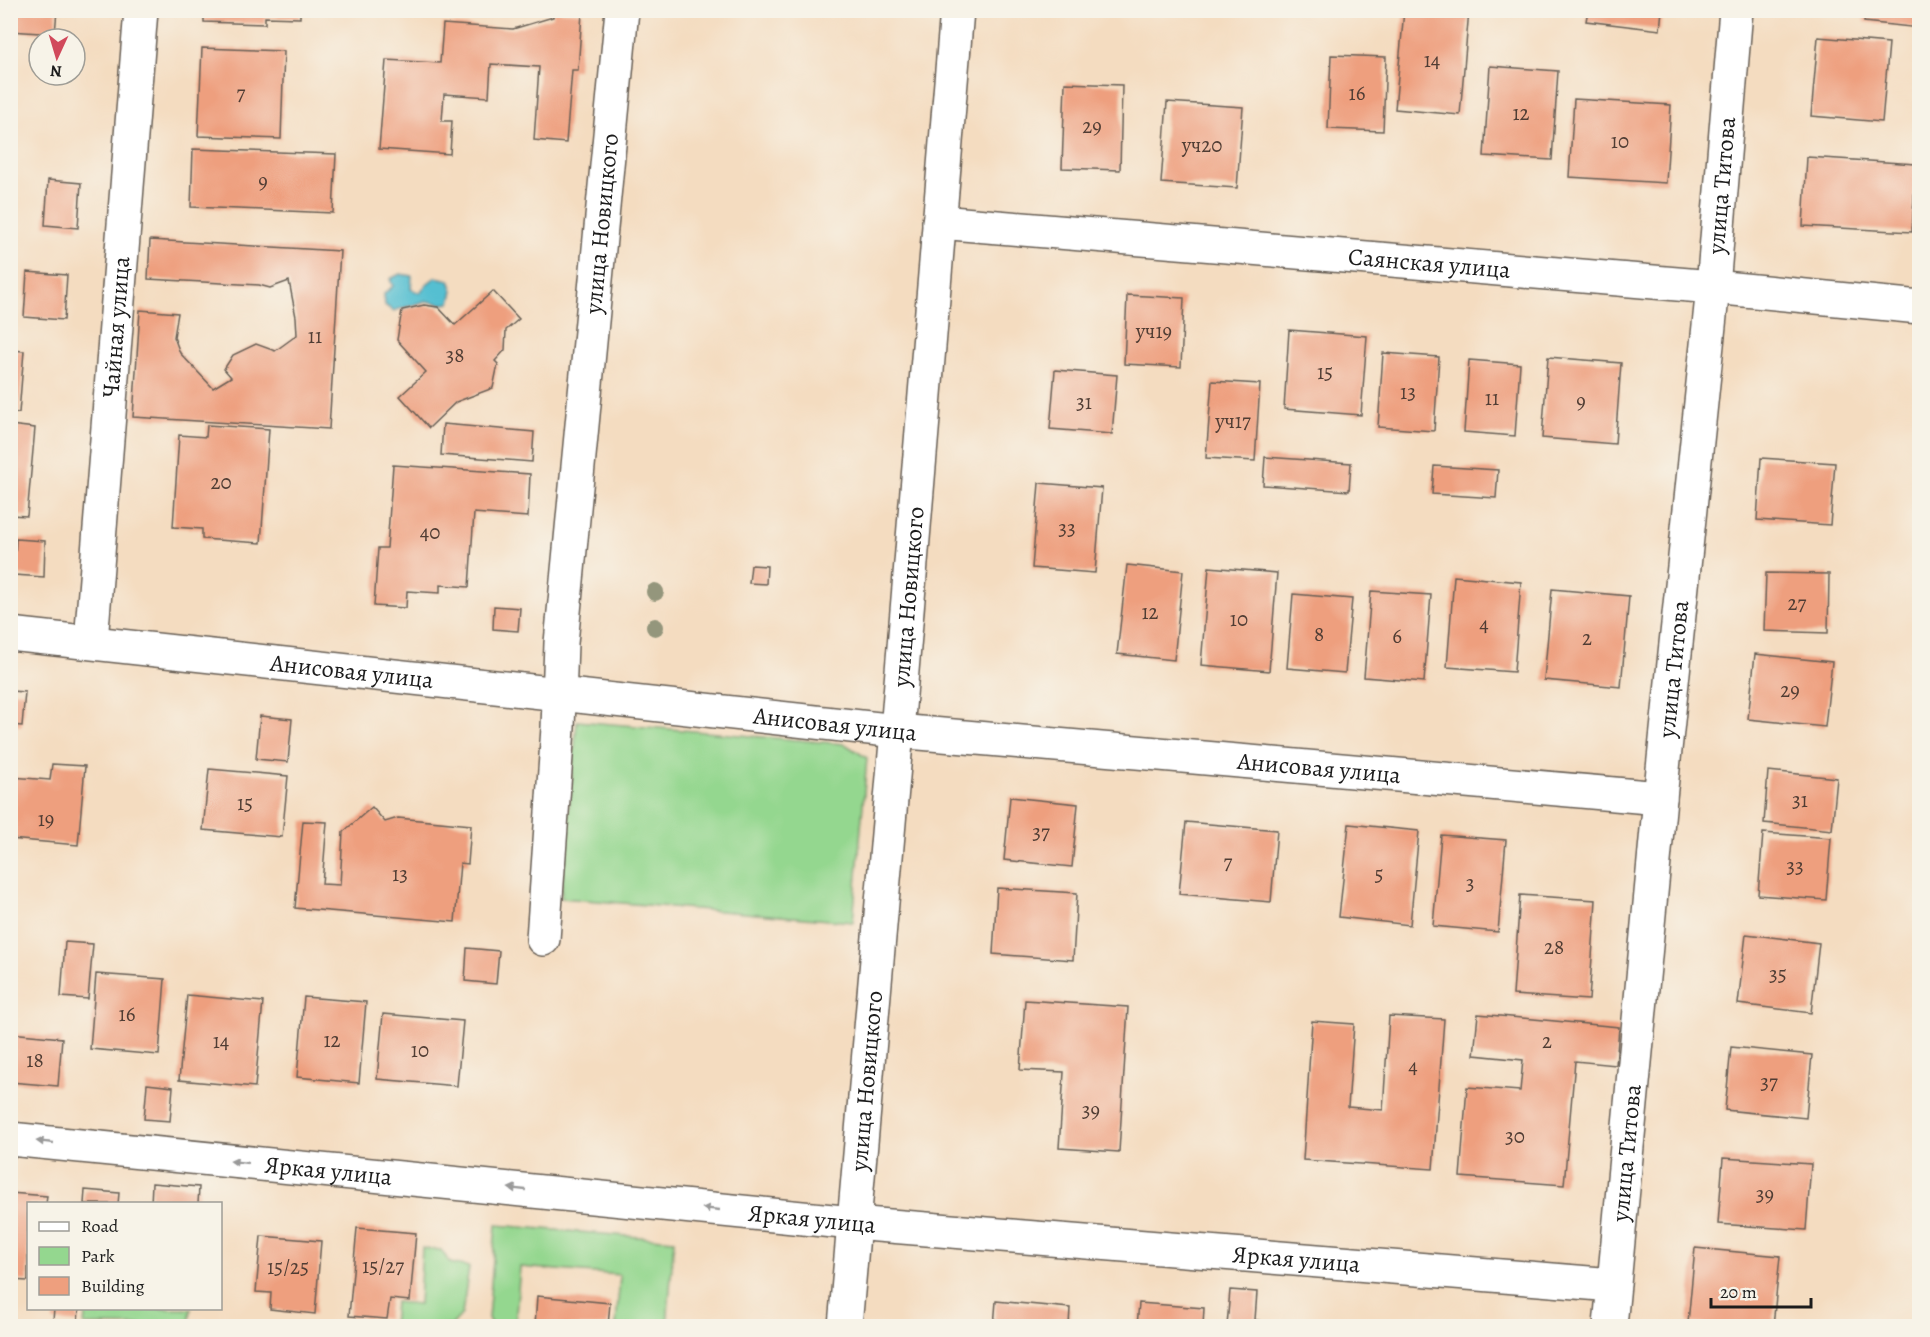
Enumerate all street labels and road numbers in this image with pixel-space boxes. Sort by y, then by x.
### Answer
street label: улица Титова [1700,115,1743,256]
street label: улица Новицкого [577,132,626,316]
street label: Саянская улица [1347,240,1512,286]
street label: Чайная улица [94,255,137,399]
street label: улица Новицкого [885,505,932,689]
street label: улица Титова [1650,599,1696,740]
street label: Анисовая улица [268,646,435,696]
street label: Анисовая улица [751,699,918,749]
street label: Анисовая улица [1235,745,1402,791]
street label: улица Новицкого [843,989,890,1173]
street label: улица Титова [1604,1083,1649,1224]
street label: Яркая улица [263,1148,394,1193]
street label: Яркая улица [747,1197,877,1241]
street label: Яркая улица [1231,1238,1361,1280]

